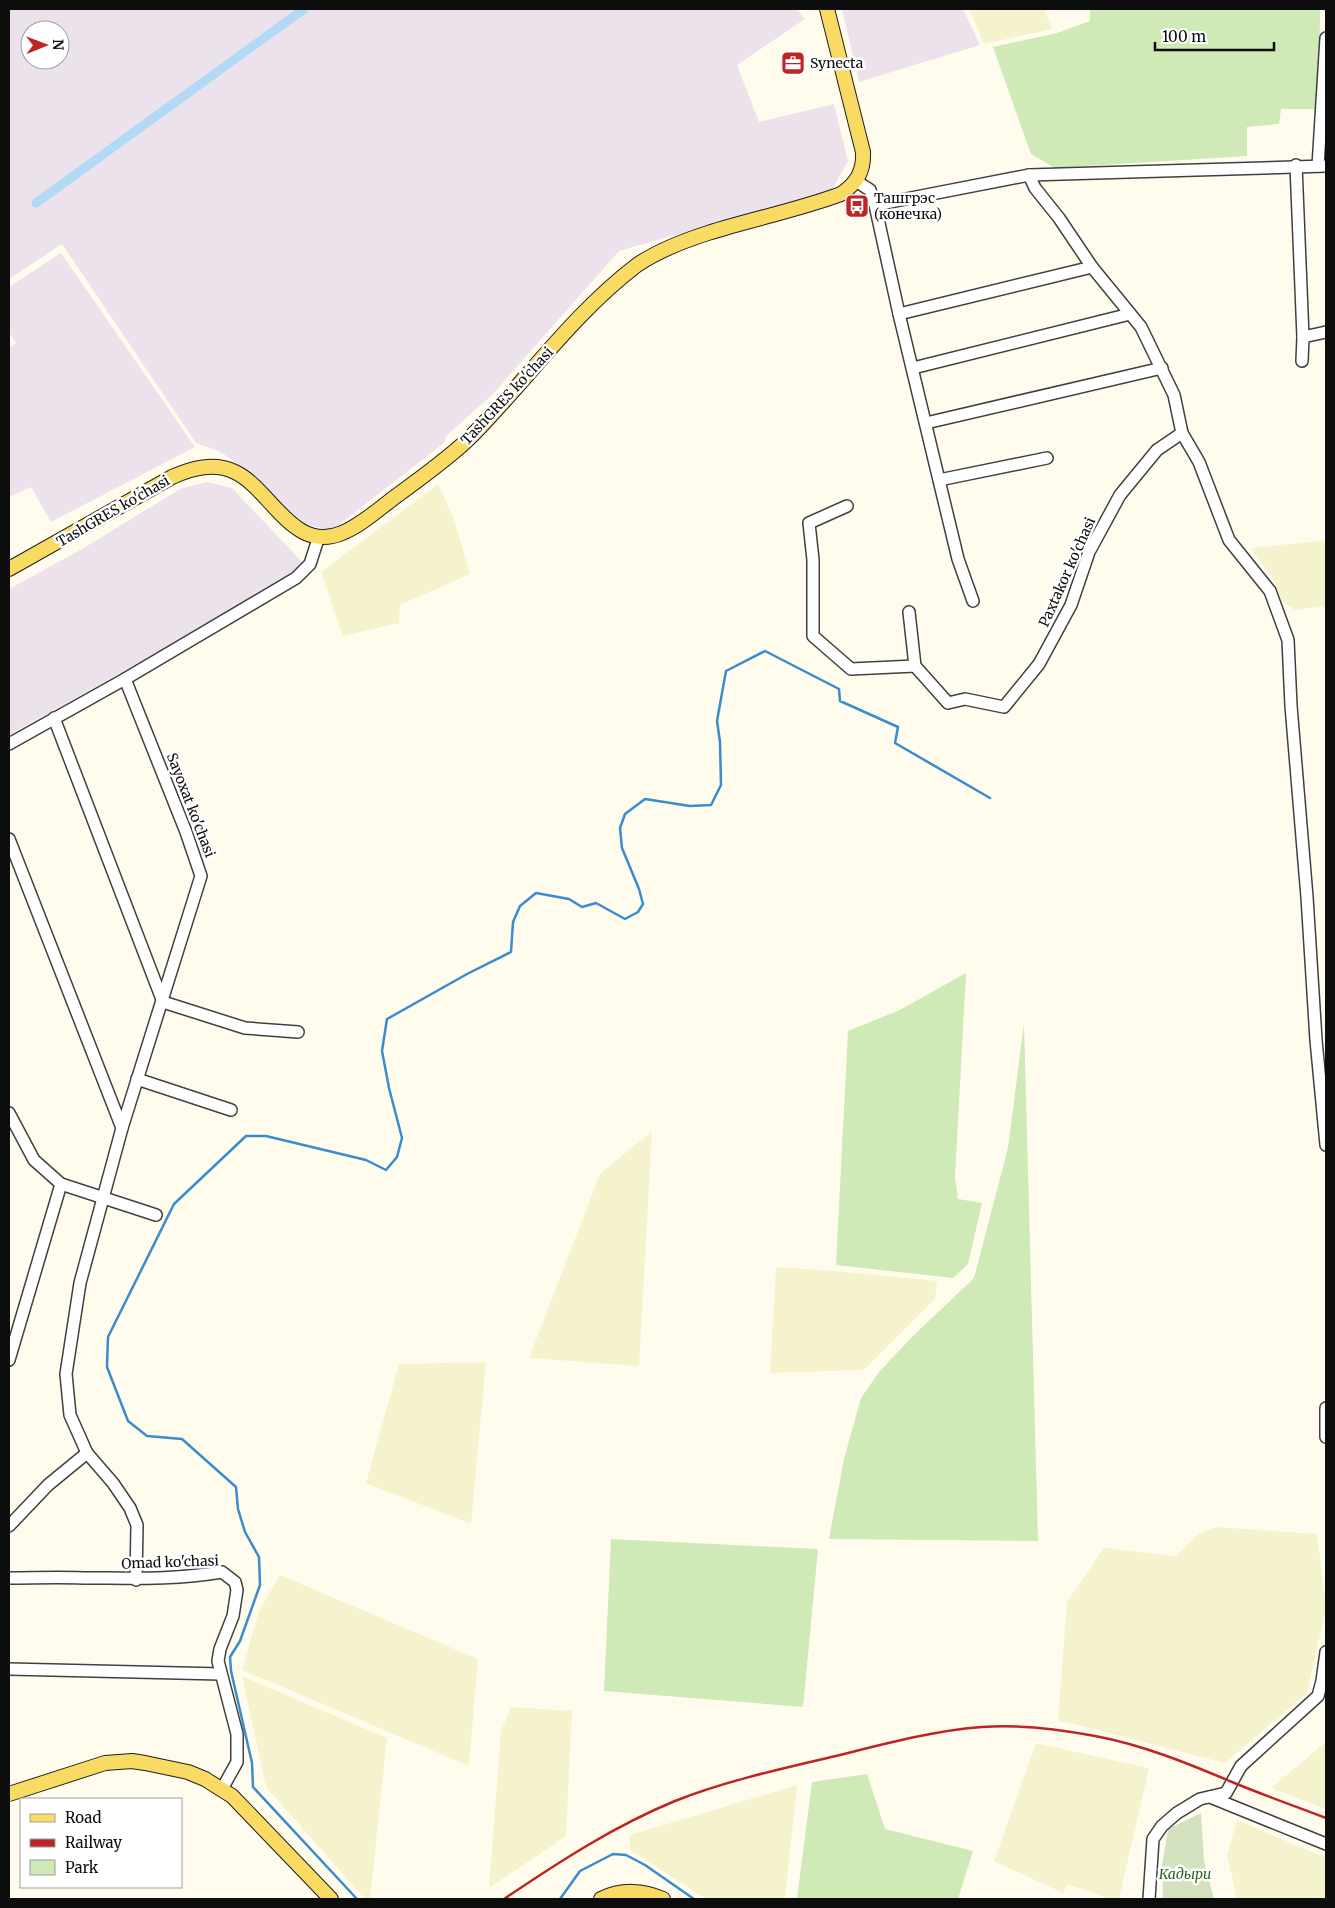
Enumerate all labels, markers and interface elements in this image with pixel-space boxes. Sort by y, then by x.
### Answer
north arrow [20,20,70,70]
scale bar [1155,20,1274,52]
text: 100 m [1162,27,1206,46]
text: N [49,39,67,50]
office icon: Synecta [780,50,806,76]
place label: Synecta [810,54,864,72]
place label: Ташгрэс (конечка) [874,189,942,223]
bus stop icon: Ташгрэс (конечка) [844,193,870,219]
street label: TashGRES ko'chasi [457,343,557,449]
street label: TashGRES ko'chasi [53,471,173,551]
street label: Paxtakor ko'chasi [1035,514,1099,630]
street label: Sayoxat ko'chasi [163,750,219,860]
street label: Omad ko'chasi [121,1551,220,1573]
legend [20,1798,182,1888]
text: Road [65,1808,101,1827]
text: Railway [65,1833,122,1852]
text: Park [65,1858,99,1877]
park label: Кадыри [1159,1865,1211,1883]

